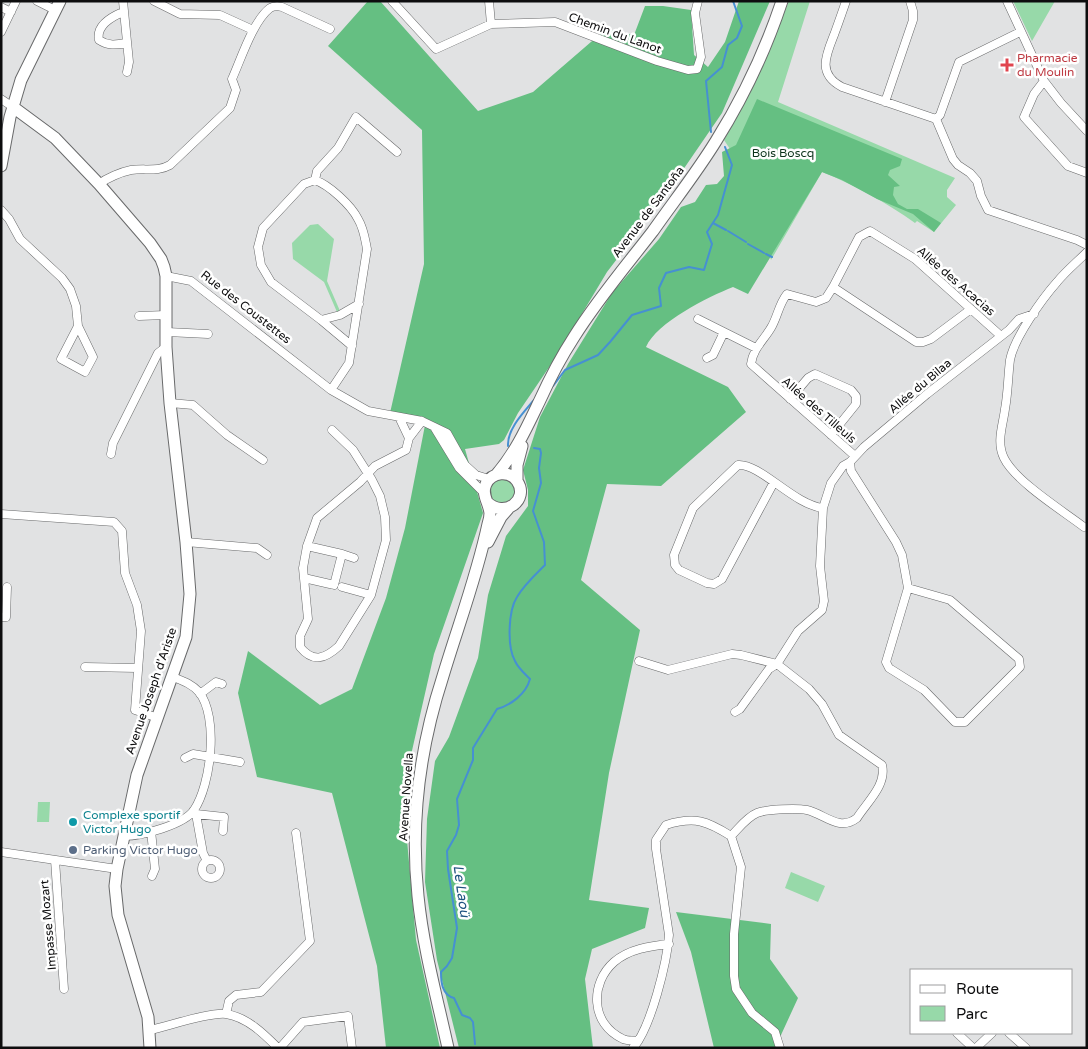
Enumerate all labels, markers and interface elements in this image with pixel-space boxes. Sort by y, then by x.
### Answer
street label: Chemin du Lanot [567,10,664,56]
place label: Pharmacie du Moulin [1017,51,1078,79]
marker: Pharmacie du Moulin [1001,59,1013,71]
park label: Bois Boscq [752,146,814,160]
street label: Avenue de Santoña [609,164,687,260]
street label: Allée des Acacias [914,243,998,319]
street label: Rue des Coustettes [198,267,294,347]
street label: Allée du Bilaa [886,356,954,416]
street label: Allée des Tilleuls [779,374,859,446]
street label: Avenue Joseph d'Ariste [123,626,179,756]
street label: Avenue Novella [396,752,416,842]
place label: Complexe sportif Victor Hugo [83,808,181,836]
marker: Complexe sportif Victor Hugo [67,816,79,828]
place label: Parking Victor Hugo [83,843,198,857]
marker: Parking Victor Hugo [67,844,79,856]
water label: Le Laoü [449,864,474,920]
street label: Impasse Mozart [37,879,59,971]
legend [910,969,1073,1034]
text: Route [956,980,999,998]
text: Parc [956,1005,988,1023]

